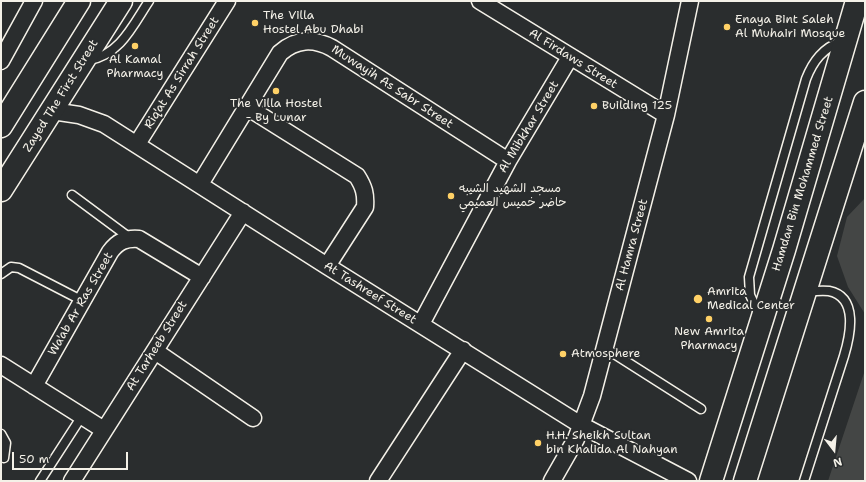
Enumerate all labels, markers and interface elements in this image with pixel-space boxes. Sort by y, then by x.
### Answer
place label: The Villa Hostel Abu Dhabi [263,9,364,37]
place label: Enaya Bint Saleh Al Muhairi Mosque [735,13,845,41]
street label: Riq'at As Sirrah Street [142,14,222,132]
marker: The Villa Hostel Abu Dhabi [250,18,260,28]
marker: Enaya Bint Saleh Al Muhairi Mosque [722,22,732,32]
street label: Al Firdaws Street [526,26,620,92]
street label: Zayed The First Street [20,37,102,155]
marker: Al Kamal Pharmacy [130,41,140,51]
street label: Muwayih As Sabr Street [329,42,455,132]
place label: Al Kamal Pharmacy [106,53,164,81]
street label: Al Mibkhar Street [496,79,562,175]
marker: The Villa Hostel - By Lunar [271,86,281,96]
street label: Hamdan Bin Mohammed Street [769,95,837,273]
place label: The Villa Hostel - By Lunar [230,97,322,125]
place label: Building 125 [602,99,672,113]
marker: Building 125 [589,101,599,111]
place label: مسجد الشهيد الشيبه حاضر خميس العميمي [459,182,567,210]
marker: مسجد الشهيد الشيبه حاضر خميس العميمي [446,191,456,201]
street label: Al Hamra Street [613,198,651,292]
street label: Wa'ab Ar Ras Street [46,250,116,358]
street label: At Tashreef Street [321,259,419,327]
place label: Amrita Medical Center [707,285,795,313]
marker: Amrita Medical Center [692,293,704,305]
street label: At Tarheeb Street [123,298,191,394]
marker: New Amrita Pharmacy [704,314,714,324]
place label: New Amrita Pharmacy [674,325,744,353]
place label: Atmosphere [571,347,640,361]
marker: Atmosphere [558,349,568,359]
place label: H.H. Sheikh Sultan bin Khalida Al Nahyan [546,429,678,457]
north arrow [814,430,854,470]
marker: H.H. Sheikh Sultan bin Khalida Al Nahyan [533,438,543,448]
scale bar [14,444,130,470]
text: 50 m [19,451,49,467]
text: N [831,454,844,470]

